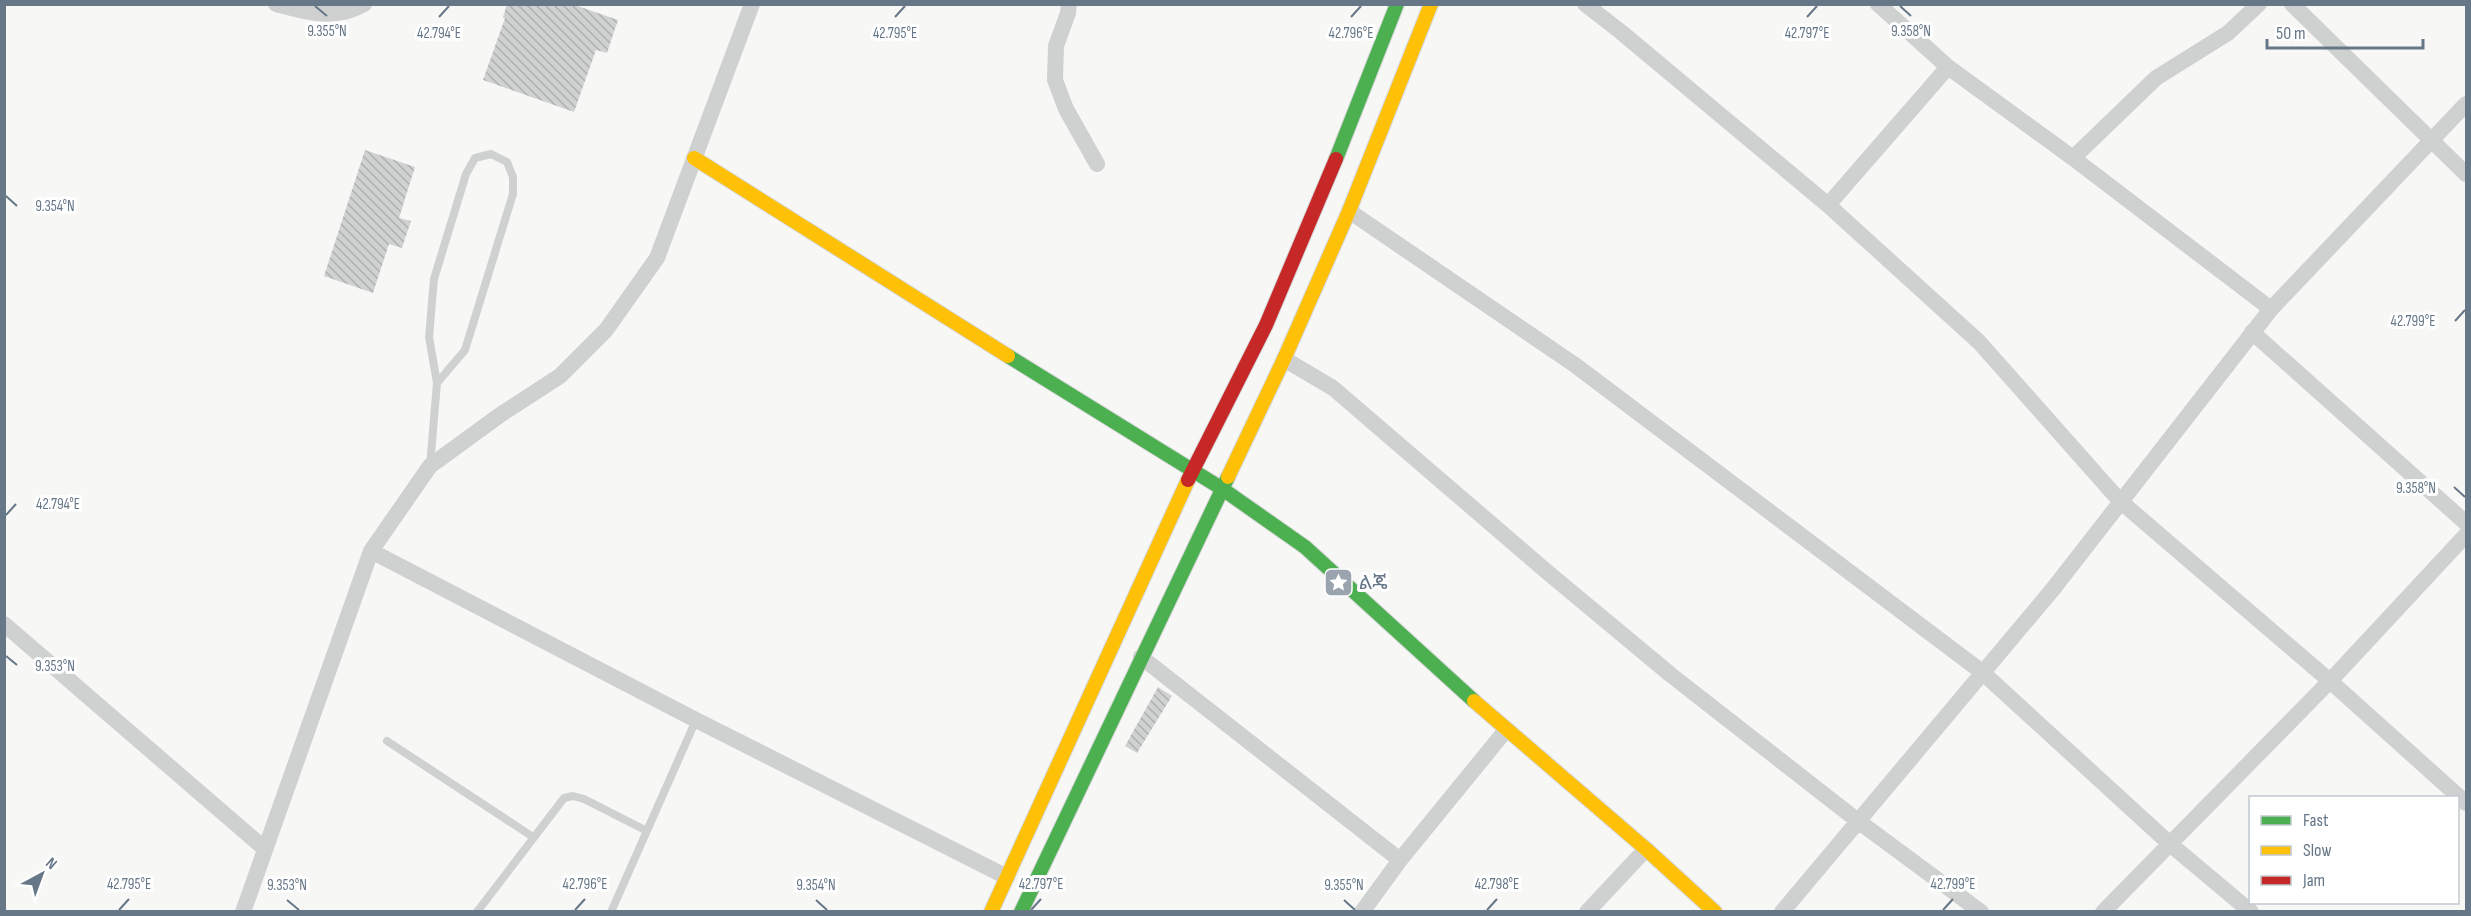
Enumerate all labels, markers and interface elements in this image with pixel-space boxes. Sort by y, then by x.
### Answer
scale bar [2267,12,2423,50]
text: 9.355°N [307,22,347,41]
text: 9.358°N [1891,22,1931,41]
text: 50 m [2276,23,2306,44]
text: 42.794°E [417,24,461,43]
text: 42.795°E [873,24,917,43]
text: 42.796°E [1329,24,1373,43]
text: 42.797°E [1785,24,1829,43]
text: 9.354°N [35,197,75,216]
text: 42.799°E [2391,312,2435,331]
text: 9.358°N [2396,479,2436,498]
text: 42.794°E [36,495,80,514]
place icon: ልጄ [1322,567,1354,599]
place label: ልጄ [1359,571,1388,595]
text: 9.353°N [35,657,75,676]
legend [2249,796,2459,904]
text: Fast [2303,810,2329,831]
text: Slow [2303,840,2332,861]
north arrow [12,844,72,904]
text: N [41,854,60,874]
text: Jam [2302,870,2325,891]
text: 42.795°E [107,875,151,894]
text: 42.796°E [563,875,607,894]
text: 42.797°E [1019,875,1063,894]
text: 42.798°E [1475,875,1519,894]
text: 42.799°E [1931,875,1975,894]
text: 9.353°N [267,876,307,895]
text: 9.354°N [796,876,836,895]
text: 9.355°N [1324,876,1364,895]

